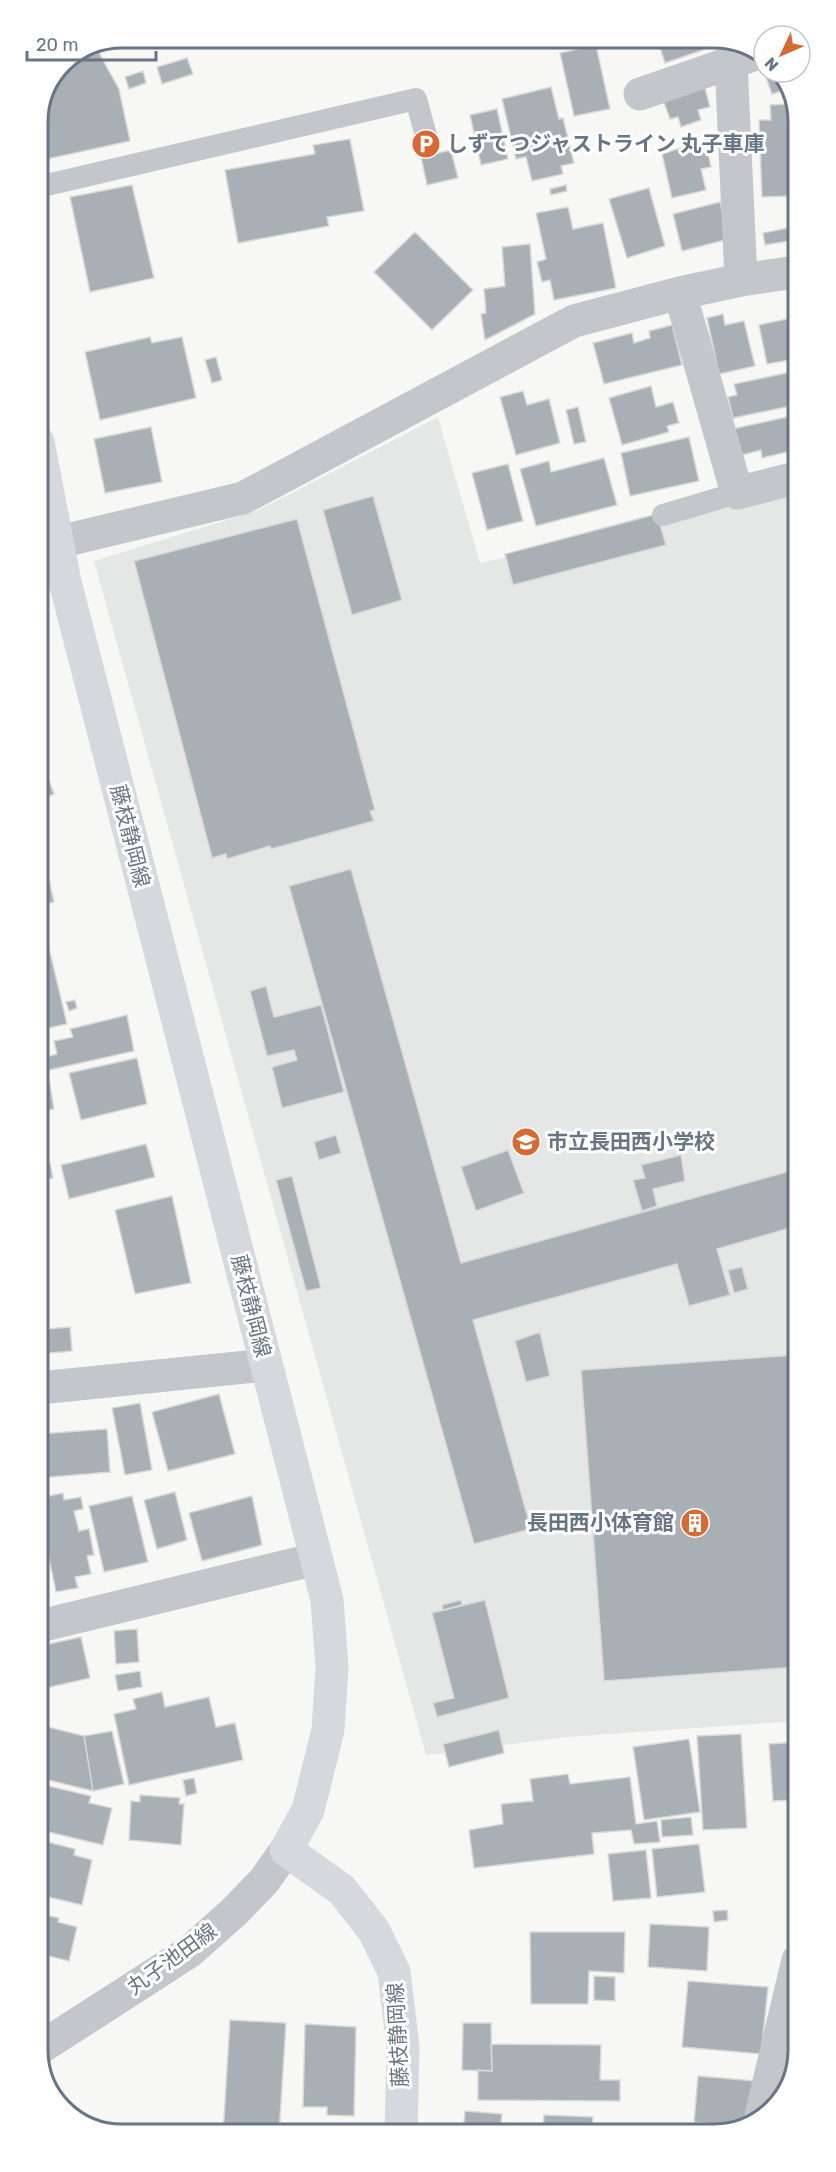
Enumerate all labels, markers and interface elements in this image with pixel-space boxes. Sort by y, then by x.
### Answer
scale bar [27,24,156,62]
north arrow [752,24,812,84]
text: 20 m [36,34,78,56]
text: N [761,53,782,75]
parking icon: しずてつジャストライン 丸子車庫 [410,128,442,160]
place label: しずてつジャストライン 丸子車庫 [447,131,765,156]
street label: 藤枝静岡線 [106,782,155,890]
school or university icon: 市立長田西小学校 [510,1126,542,1158]
place label: 市立長田西小学校 [547,1129,715,1154]
street label: 藤枝静岡線 [227,1252,276,1360]
building icon: 長田西小体育館 [679,1507,711,1539]
place label: 長田西小体育館 [527,1510,674,1535]
street label: 丸子池田線 [122,1918,222,2000]
street label: 藤枝静岡線 [382,1982,413,2088]

